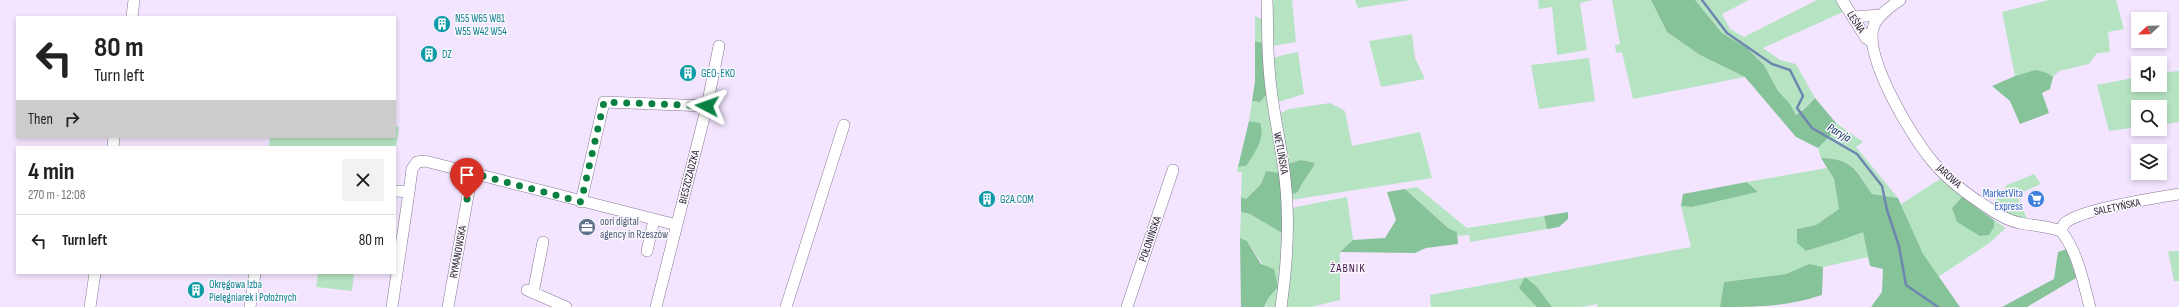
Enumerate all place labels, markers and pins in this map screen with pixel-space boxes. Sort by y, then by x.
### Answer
place label: N55 W65 W81 W55 W42 W54 [455,12,507,38]
building icon: N55 W65 W81 W55 W42 W54 [432,14,452,34]
building icon: DZ [419,44,439,64]
place label: DZ [442,48,452,61]
building icon: GEO-EKO [678,63,698,83]
place label: GEO-EKO [701,67,735,80]
pin [450,158,484,199]
place label: MarketVita Express [1983,187,2023,213]
building icon: G2A.COM [977,189,997,209]
supermarket icon: MarketVita Express [2026,189,2046,209]
place label: G2A.COM [1000,193,1034,206]
place label: oori digital agency in Rzeszów [600,215,668,241]
office icon: oori digital agency in Rzeszów [577,217,597,237]
place label: Okręgowa Izba Pielęgniarek i Położnych [209,278,297,304]
building icon: Okręgowa Izba Pielęgniarek i Położnych [186,280,206,300]

